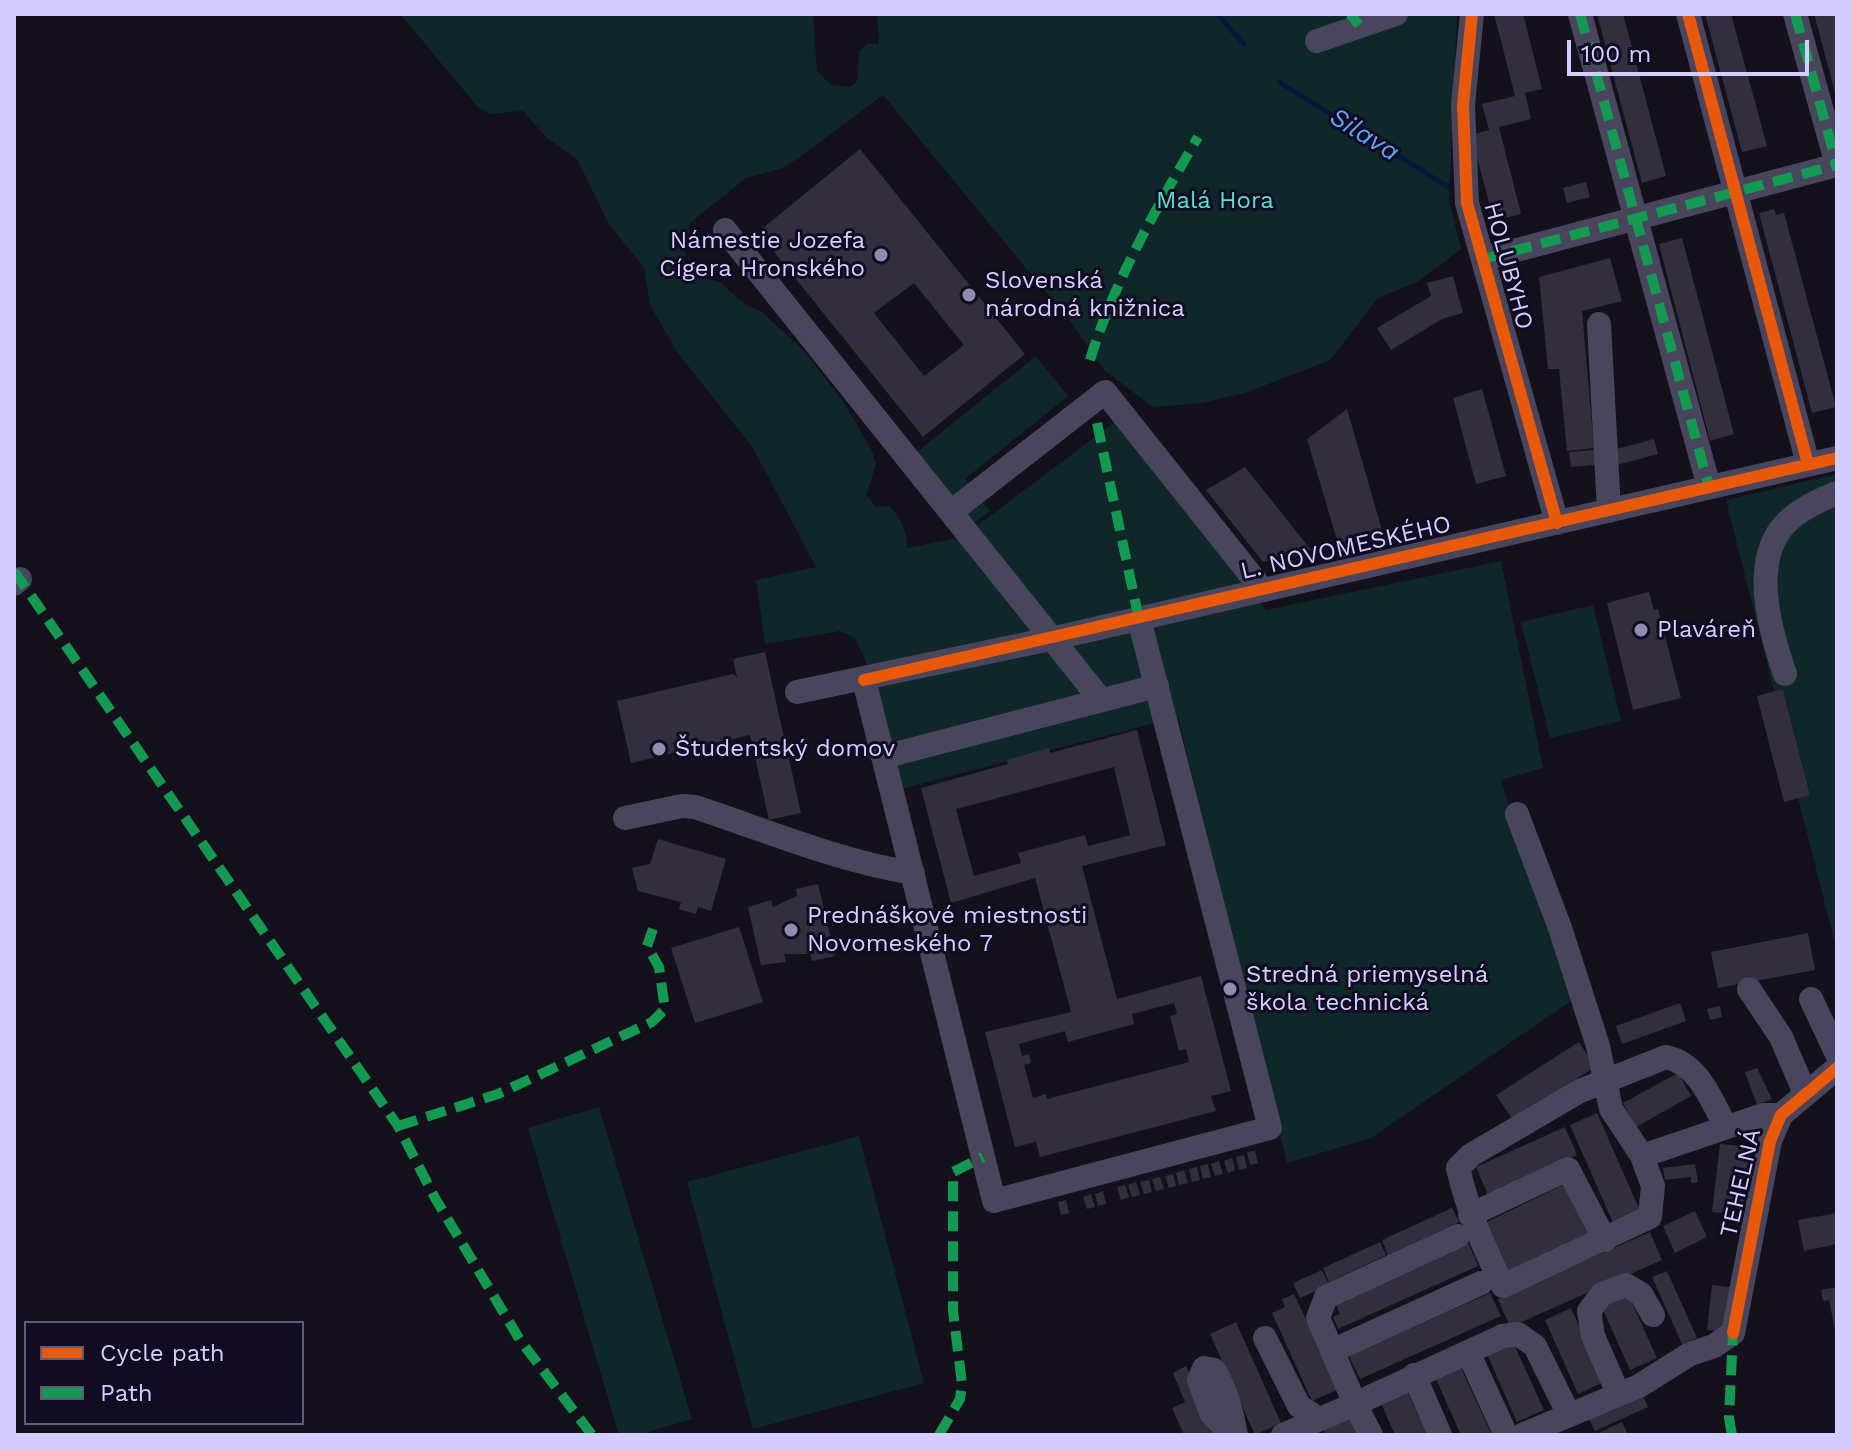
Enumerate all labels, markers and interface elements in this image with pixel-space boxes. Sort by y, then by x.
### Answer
scale bar [1571,24,1813,74]
text: 100 m [1581,40,1651,68]
water label: Silava [1323,102,1405,168]
park label: Malá Hora [1156,187,1274,215]
street label: HOLUBYHO [1477,199,1539,333]
place label: Námestie Jozefa Cígera Hronského [659,227,865,283]
marker: Námestie Jozefa Cígera Hronského [872,246,890,264]
place label: Slovenská národná knižnica [985,267,1185,323]
marker: Slovenská národná knižnica [960,286,978,304]
street label: L. NOVOMESKÉHO [1238,510,1454,586]
place label: Plaváreň [1657,616,1756,644]
marker: Plaváreň [1632,621,1650,639]
place label: Študentský domov [675,735,895,763]
marker: Študentský domov [650,740,668,758]
place label: Prednáškové miestnosti Novomeského 7 [807,902,1087,958]
marker: Prednáškové miestnosti Novomeského 7 [782,921,800,939]
place label: Stredná priemyselná škola technická [1246,961,1488,1017]
marker: Stredná priemyselná škola technická [1221,980,1239,998]
street label: TEHELNÁ [1715,1126,1767,1240]
legend [24,1321,304,1425]
text: Cycle path [100,1339,225,1367]
text: Path [100,1379,153,1407]

